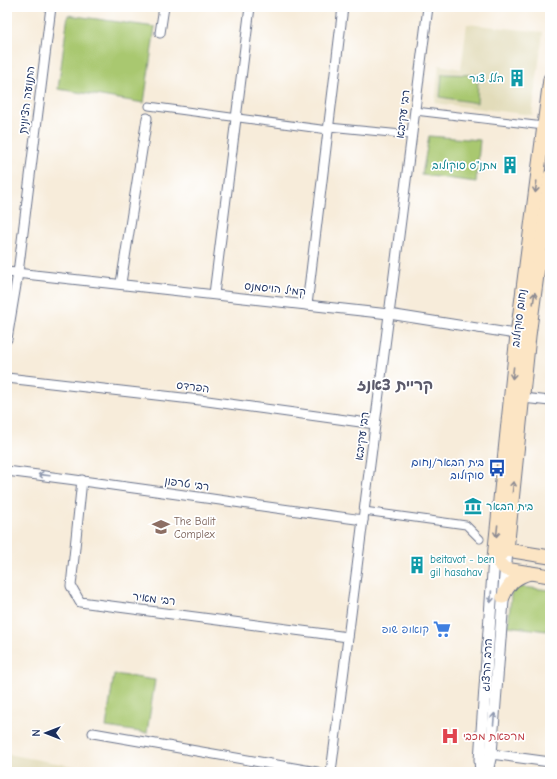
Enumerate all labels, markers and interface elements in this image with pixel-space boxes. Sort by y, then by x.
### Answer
street label: התנועה הציונית [16,65,38,135]
building icon: הלל צור [507,68,527,88]
place label: הלל צור [469,72,504,85]
street label: רבי עקיבא [394,89,412,139]
building icon: מתנ"ס סוקולוב [500,155,520,175]
place label: מתנ"ס סוקולוב [432,159,497,173]
one-way arrow [532,180,540,193]
street label: קמיל הויסמנס [243,279,306,300]
street label: נחום סוקולוב [509,288,530,348]
one-way arrow [530,292,538,305]
one-way arrow [509,367,516,380]
district label: קריית צאנז [357,376,433,395]
street label: הפרדס [176,379,210,395]
street label: רבי עקיבא [353,411,371,461]
place label: בית הבאר/נחום סוקולוב [411,456,484,483]
bus stop icon: בית הבאר/נחום סוקולוב [487,458,507,478]
one-way arrow [38,472,51,479]
street label: רבי טרפון [164,474,210,494]
one-way arrow [509,481,517,494]
museum icon: בית הבאר [463,496,483,516]
place label: בית הבאר [486,500,533,513]
place label: The Balit Complex [174,515,216,541]
school or university icon: The Balit Complex [151,517,171,537]
one-way arrow [493,524,501,537]
place label: beitavot - ben gil hasahav [430,553,495,579]
building icon: beitavot - ben gil hasahav [407,555,427,575]
street label: רבי מאיר [132,590,176,608]
one-way arrow [488,590,495,603]
supermarket icon: קואופ שופ [432,619,452,639]
place label: קואופ שופ [382,623,429,636]
street label: הרב הרצוג [479,638,495,692]
north arrow [26,713,66,753]
one-way arrow [490,713,497,726]
hospital icon: מרפאת מכבי [440,726,460,746]
text: N [30,729,43,737]
place label: מרפאת מכבי [463,730,525,743]

